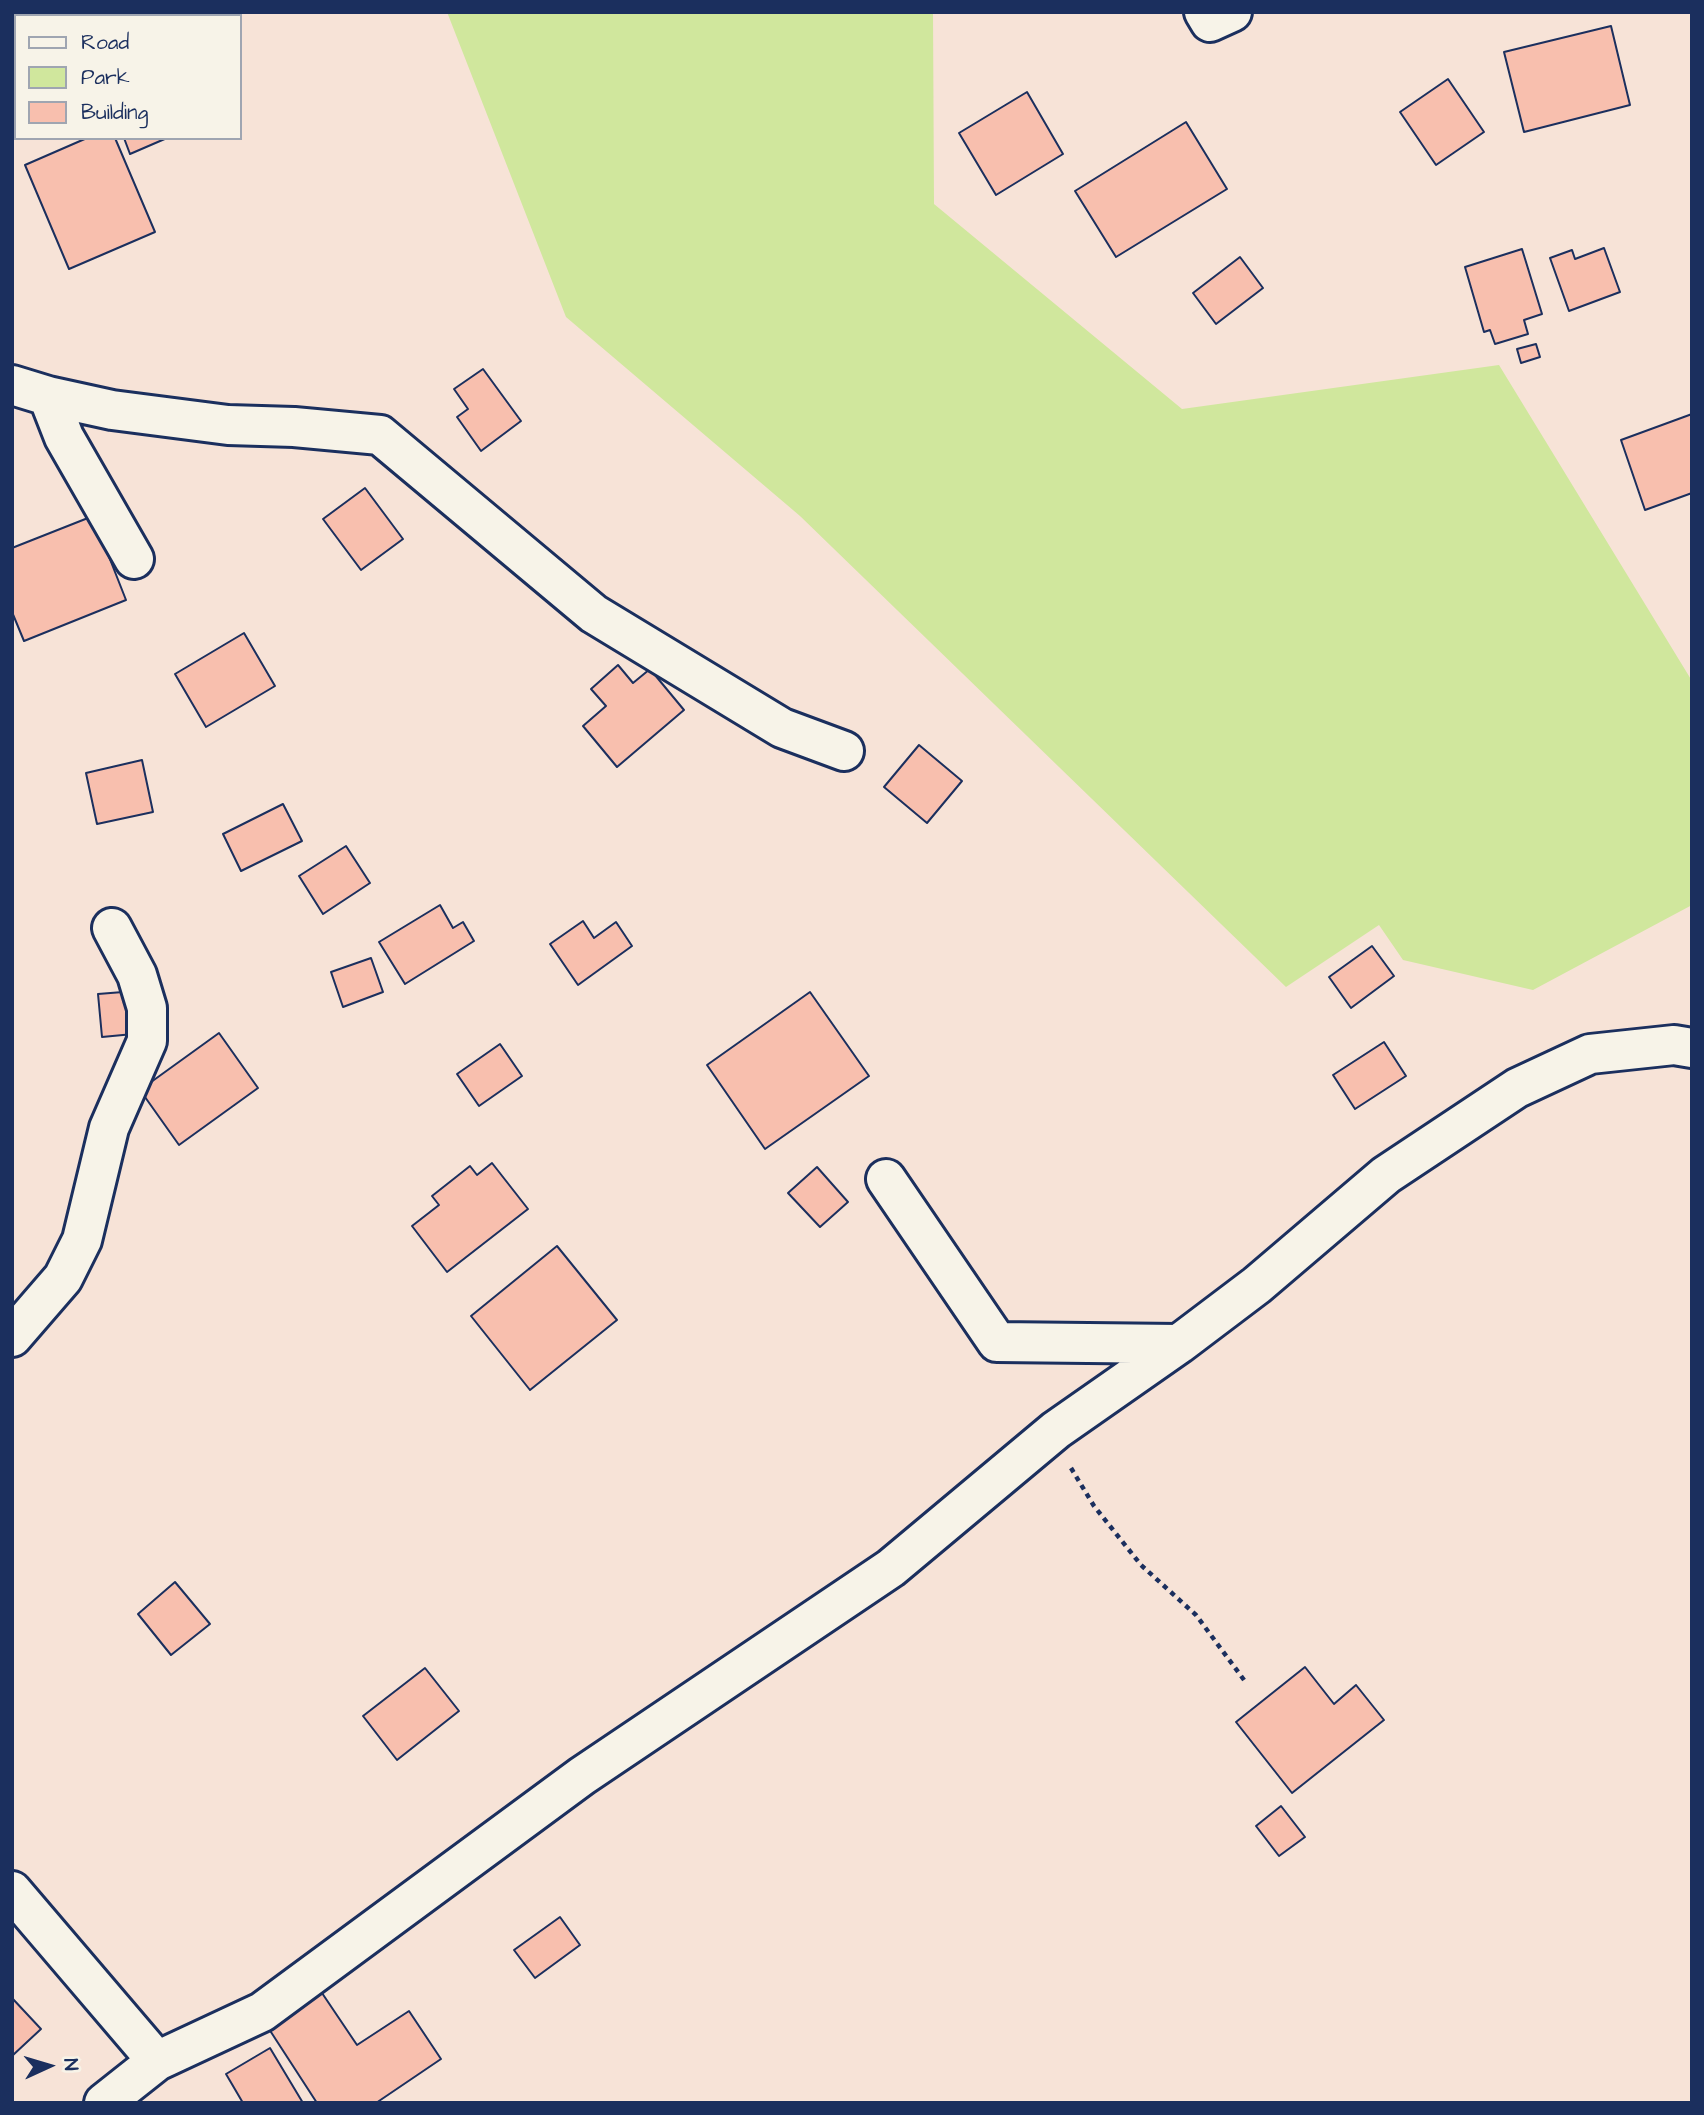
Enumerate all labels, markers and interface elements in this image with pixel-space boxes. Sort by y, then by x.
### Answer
legend [14,14,242,140]
text: Road [81,28,129,57]
text: Park [81,63,130,92]
text: Building [81,98,148,127]
north arrow [14,2031,84,2101]
text: N [57,2058,84,2071]

